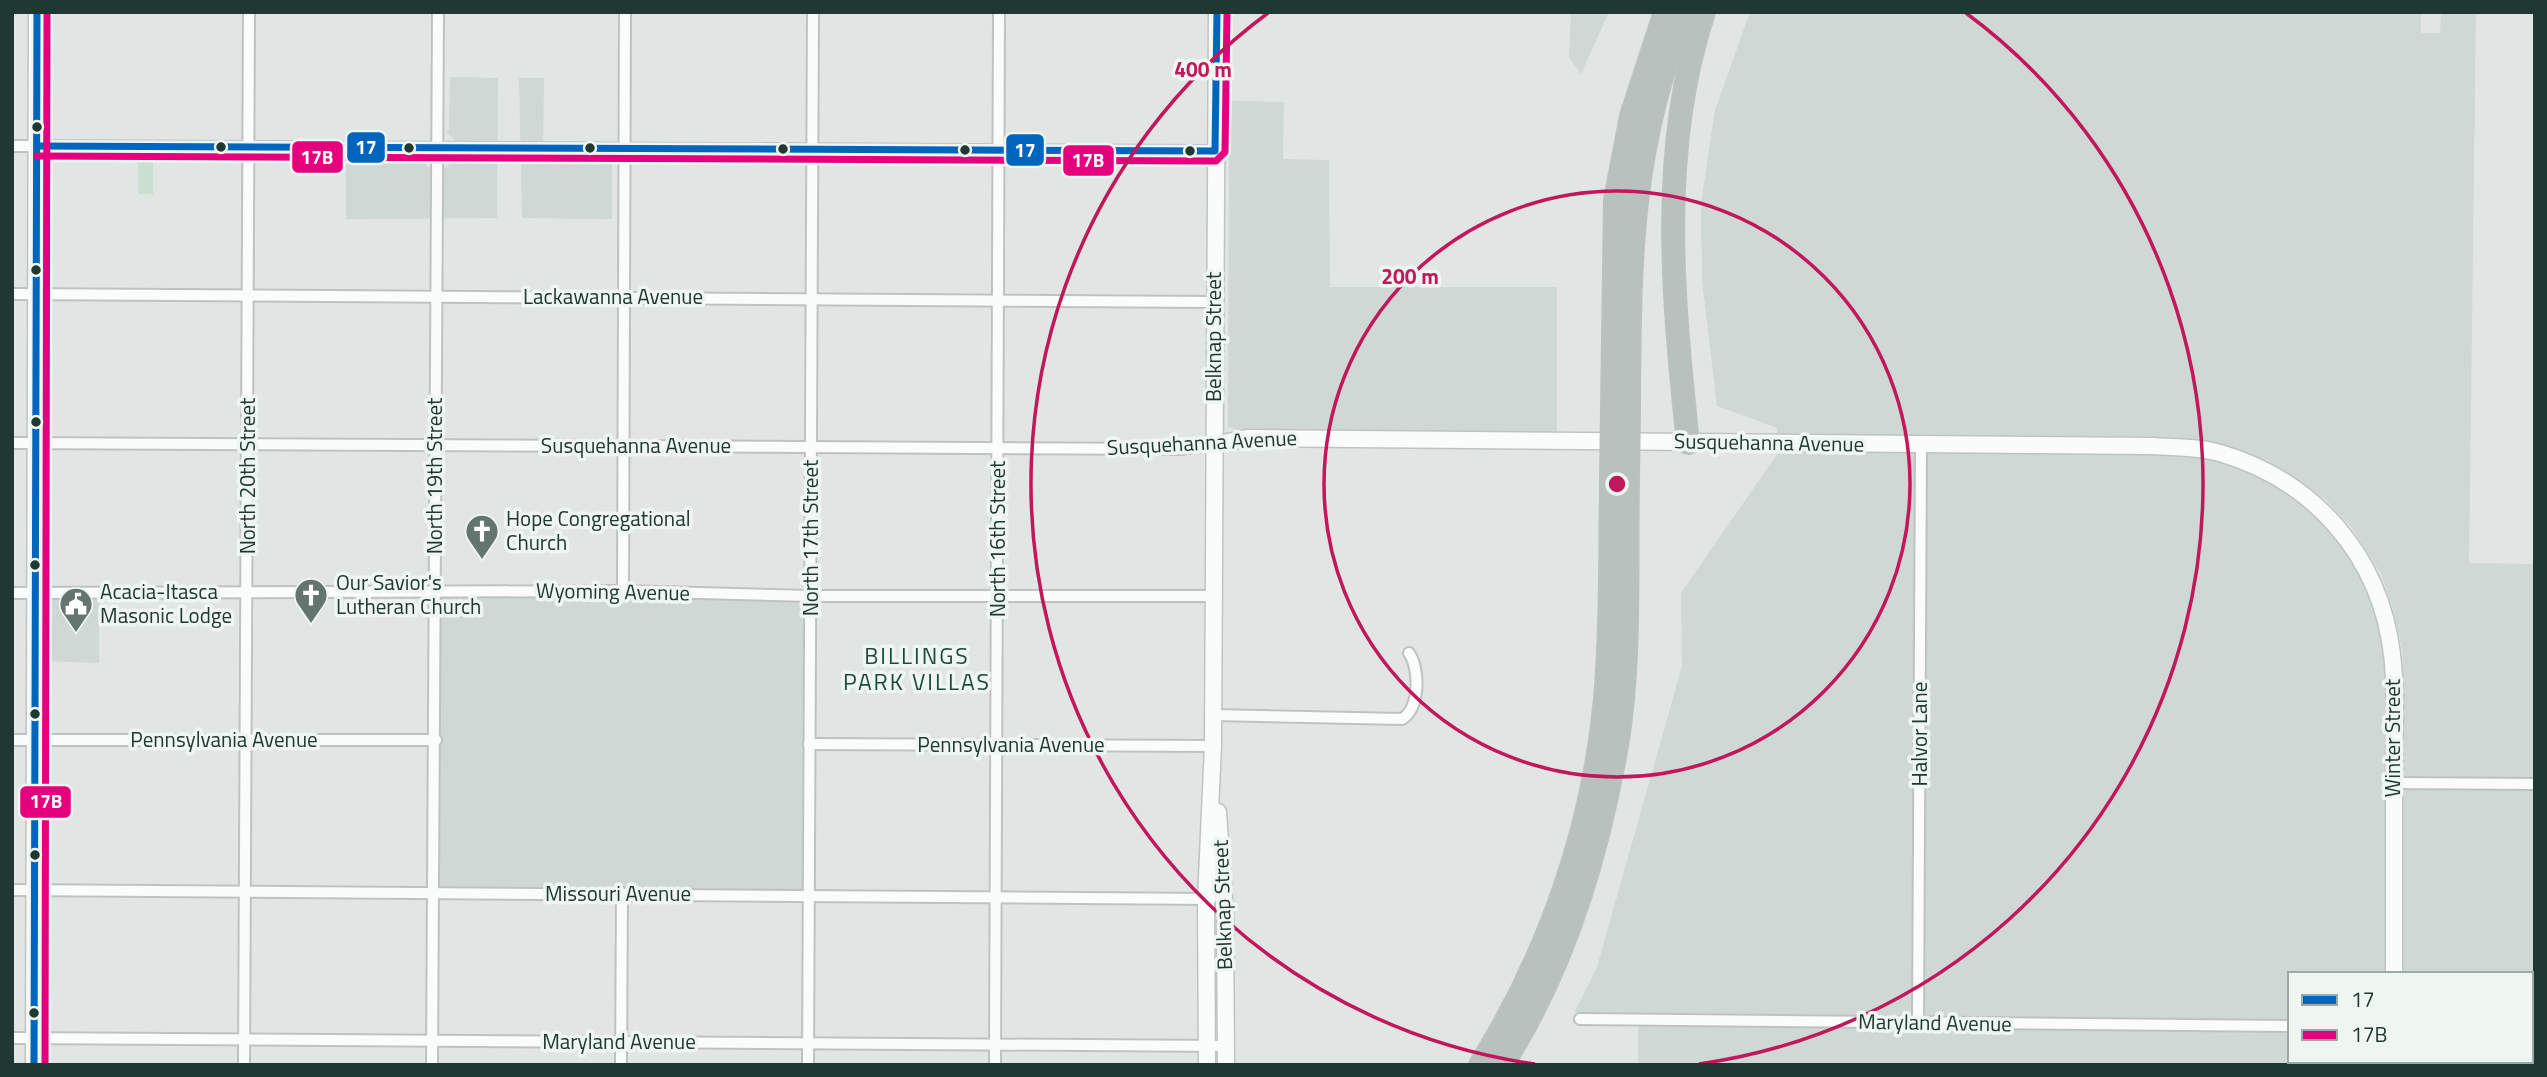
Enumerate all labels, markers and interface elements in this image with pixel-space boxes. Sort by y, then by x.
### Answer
text: 400 m [1174,53,1232,85]
unlabelled marker [30,120,44,134]
line badge: 17 [346,131,386,164]
text: 17 [355,132,377,161]
line badge: 17 [1005,133,1045,167]
text: 17 [1014,135,1036,164]
unlabelled marker [214,140,228,154]
line badge: 17B [291,140,344,174]
unlabelled marker [402,141,416,155]
unlabelled marker [583,141,597,155]
text: 17B [301,142,333,171]
unlabelled marker [776,142,790,156]
unlabelled marker [958,143,972,157]
line badge: 17B [1062,144,1115,177]
unlabelled marker [1183,144,1197,158]
text: 17B [1072,145,1104,174]
text: 200 m [1381,260,1439,292]
unlabelled marker [29,263,43,277]
street label: Belknap Street [1197,271,1229,402]
street label: Lackawanna Avenue [523,280,703,312]
street label: North 20th Street [231,397,263,554]
street label: North 19th Street [418,397,450,554]
unlabelled marker [29,415,43,429]
street label: Susquehanna Avenue [1106,421,1298,463]
street label: Susquehanna Avenue [1674,424,1864,460]
street label: Susquehanna Avenue [541,429,731,461]
street label: North 17th Street [794,459,826,616]
street label: North 16th Street [981,460,1013,617]
centre of rings [1605,472,1629,496]
place label: Hope Congregational Church [506,502,691,558]
church icon: Hope Congregational Church [463,512,501,561]
unlabelled marker [28,558,42,572]
place label: Our Savior's Lutheran Church [336,566,481,622]
street label: Wyoming Avenue [536,574,690,608]
place label: Acacia-Itasca Masonic Lodge [100,575,232,631]
church icon: Our Savior's Lutheran Church [292,576,330,625]
public building icon: Acacia-Itasca Masonic Lodge [57,585,95,634]
district label: BILLINGS PARK VILLAS [843,638,991,699]
street label: Winter Street [2376,678,2408,797]
street label: Halvor Lane [1903,682,1935,786]
unlabelled marker [28,707,42,721]
street label: Pennsylvania Avenue [130,723,318,755]
street label: Pennsylvania Avenue [917,728,1105,760]
line badge: 17B [19,785,72,819]
text: 17B [30,786,62,815]
street label: Belknap Street [1204,839,1240,971]
unlabelled marker [28,848,42,862]
street label: Missouri Avenue [545,877,691,909]
legend [2288,972,2533,1063]
text: 17 [2351,983,2375,1015]
street label: Maryland Avenue [1858,1005,2012,1039]
unlabelled marker [27,1006,41,1020]
text: 17B [2351,1018,2387,1050]
street label: Maryland Avenue [542,1025,696,1057]

